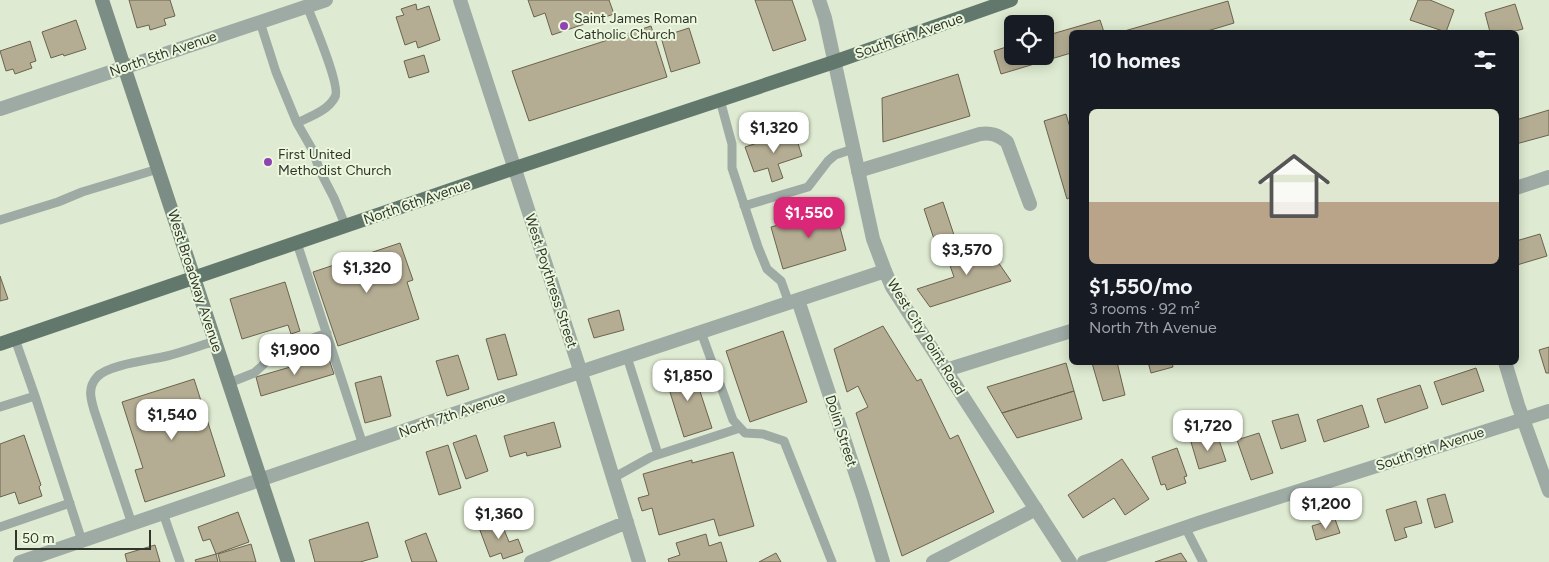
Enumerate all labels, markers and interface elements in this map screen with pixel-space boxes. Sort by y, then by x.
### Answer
street label: South 6th Avenue [853,9,965,62]
place label: Saint James Roman Catholic Church [574,10,697,43]
map controls [1004,15,1054,65]
button: locate [1004,15,1054,65]
marker: Saint James Roman Catholic Church [558,20,570,32]
street label: North 5th Avenue [107,28,219,80]
icon: filters [1471,46,1499,74]
text: 10 homes [1089,48,1180,73]
pin: $1,320 [733,112,815,154]
text: $1,320 [750,118,798,137]
icon: home [1249,141,1339,231]
place label: First United Methodist Church [278,146,391,179]
marker: First United Methodist Church [262,156,274,168]
street label: North 6th Avenue [361,176,473,228]
pin: $1,550 [768,196,850,239]
text: $1,550 [785,203,833,222]
street label: West Broadway Avenue [164,208,226,355]
street label: West Poythress Street [521,212,581,350]
pin: $3,570 [926,234,1008,276]
text: $3,570 [942,240,992,259]
pin: $1,320 [326,252,408,294]
text: $1,320 [343,258,391,277]
text: $1,550/mo [1089,274,1193,299]
street label: West City Point Road [883,276,969,398]
text: 3 rooms · 92 m² [1089,299,1200,318]
text: North 7th Avenue [1089,318,1217,337]
pin: $1,900 [254,334,336,376]
text: $1,900 [270,340,320,359]
pin: $1,850 [647,360,729,402]
text: $1,850 [663,366,713,385]
street label: North 7th Avenue [396,389,508,441]
street label: Dolin Street [821,393,861,469]
pin: $1,540 [131,398,213,441]
text: $1,540 [147,405,197,424]
pin: $1,720 [1167,410,1249,452]
text: $1,720 [1184,416,1232,435]
street label: South 9th Avenue [1374,423,1487,475]
pin: $1,200 [1285,488,1367,530]
text: $1,200 [1301,494,1351,513]
pin: $1,360 [458,498,540,540]
text: $1,360 [475,504,523,523]
scale bar [15,527,151,550]
text: 50 m [22,530,54,547]

